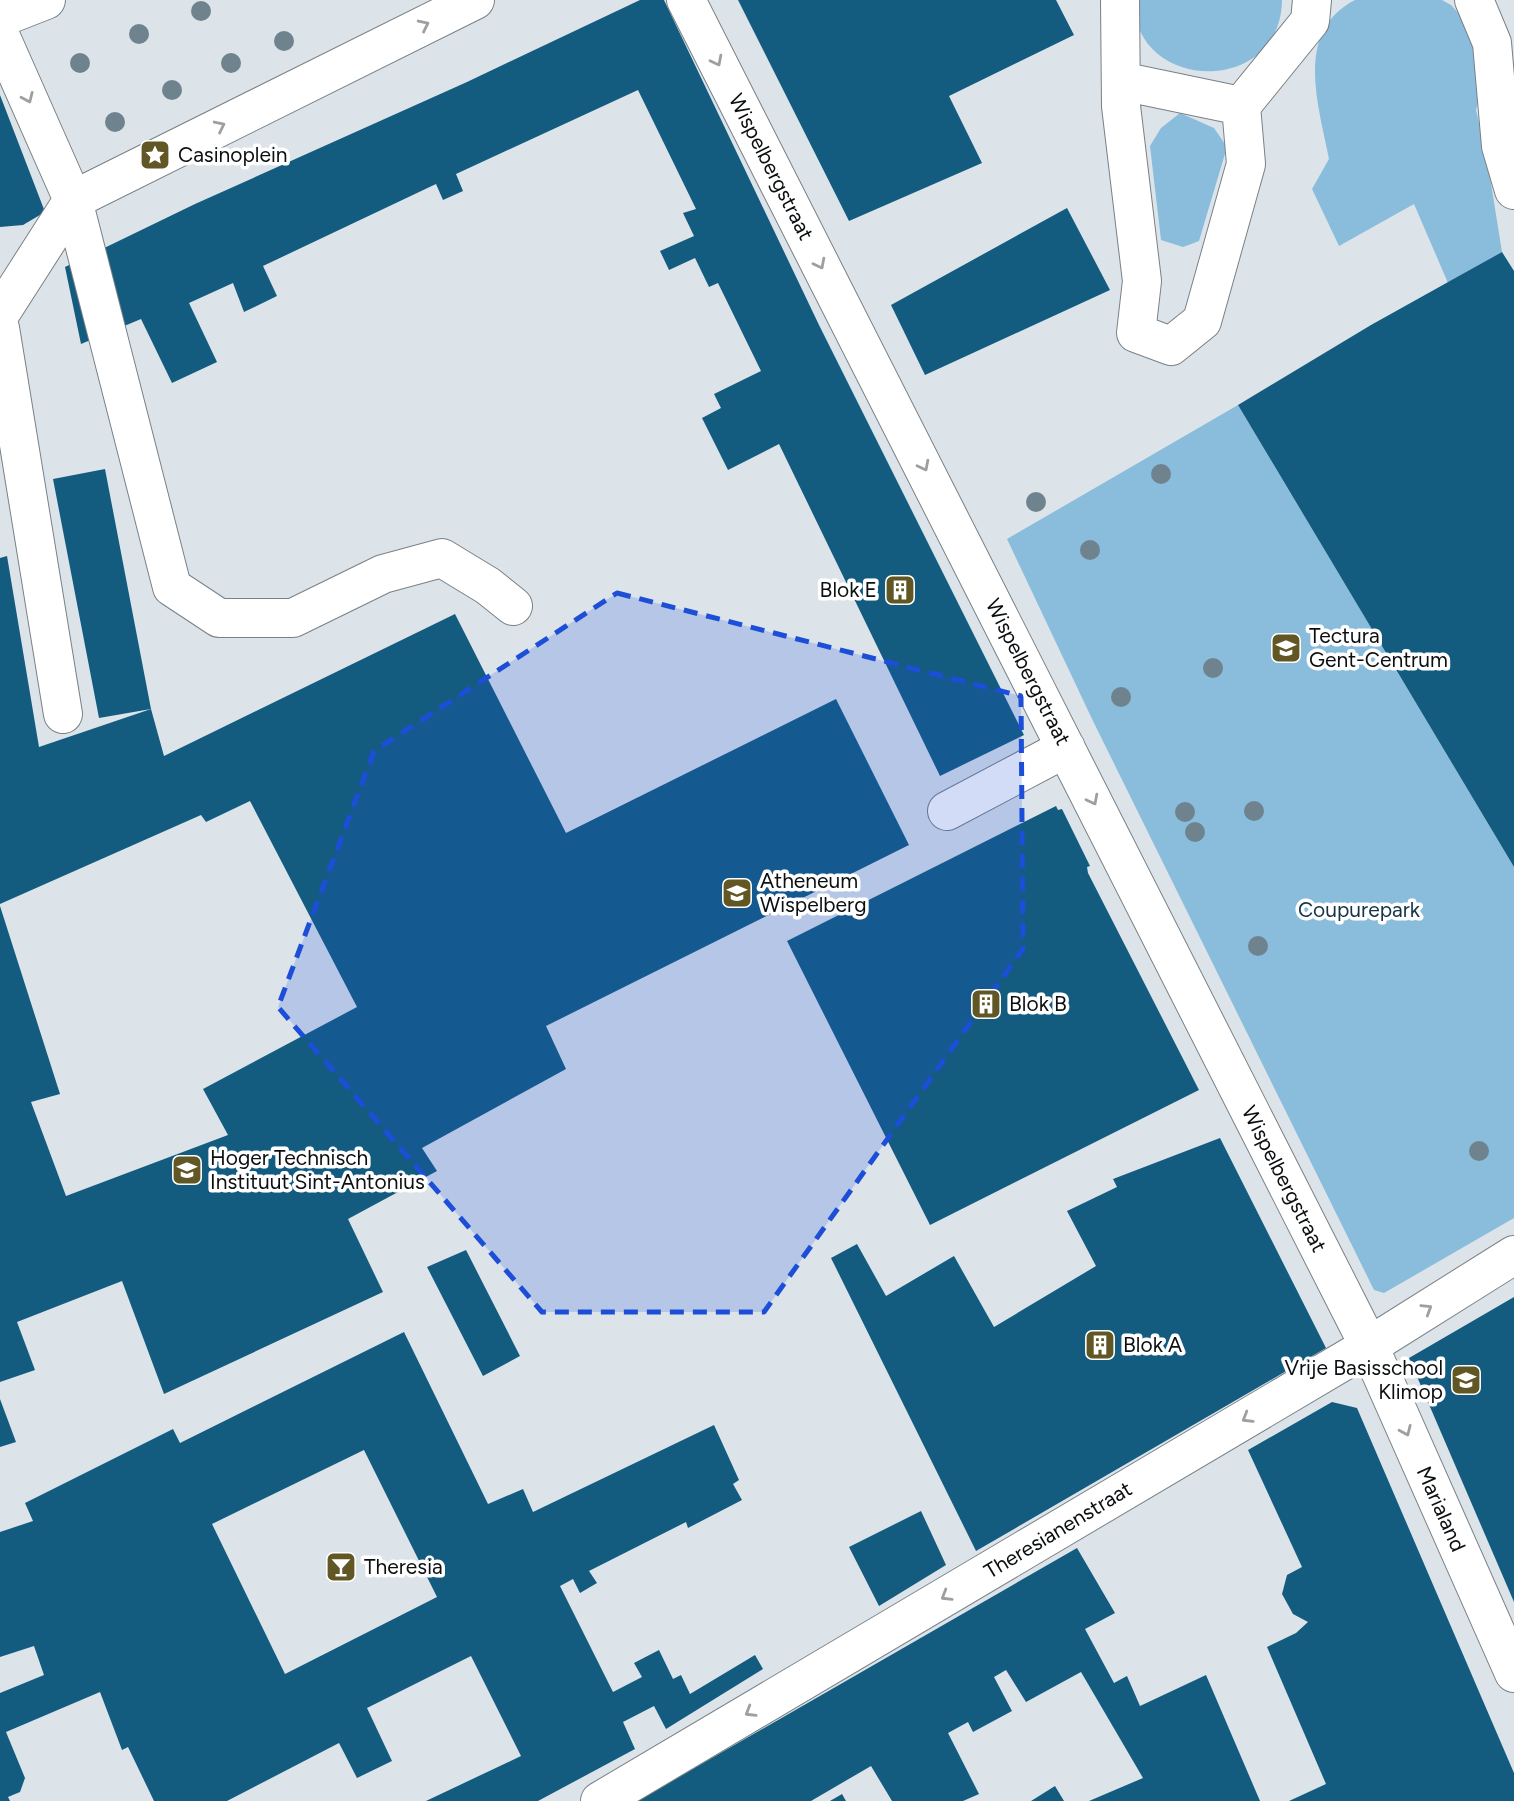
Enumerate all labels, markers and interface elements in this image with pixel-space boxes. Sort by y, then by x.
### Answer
one-way arrow [417,20,429,34]
one-way arrow [709,54,722,66]
street label: Wispelbergstraat [724,90,819,244]
one-way arrow [19,91,33,103]
one-way arrow [213,121,225,135]
place icon: Casinoplein [138,138,172,172]
place label: Casinoplein [178,142,288,167]
one-way arrow [812,256,826,269]
one-way arrow [915,459,929,471]
building icon: Blok E [883,573,917,607]
place label: Blok E [820,577,877,602]
street label: Wispelbergstraat [981,595,1076,749]
place label: Tectura Gent-Centrum [1309,623,1448,672]
school or university icon: Tectura Gent-Centrum [1269,631,1303,665]
one-way arrow [1084,793,1098,805]
place label: Atheneum Wispelberg [760,868,867,917]
school or university icon: Atheneum Wispelberg [720,876,754,910]
park label: Coupurepark [1298,897,1421,922]
building icon: Blok B [969,987,1003,1021]
place label: Blok B [1009,991,1067,1016]
street label: Wispelbergstraat [1237,1102,1332,1256]
place label: Hoger Technisch Instituut Sint-Antonius [210,1145,425,1194]
school or university icon: Hoger Technisch Instituut Sint-Antonius [170,1153,204,1187]
one-way arrow [1419,1305,1432,1318]
building icon: Blok A [1083,1328,1117,1362]
place label: Blok A [1123,1332,1182,1357]
place label: Vrije Basisschool Klimop [1284,1355,1443,1404]
school or university icon: Vrije Basisschool Klimop [1449,1363,1483,1397]
one-way arrow [1241,1409,1254,1422]
one-way arrow [1398,1423,1412,1436]
street label: Marialand [1412,1462,1471,1555]
street label: Theresianenstraat [979,1476,1136,1583]
bar icon: Theresia [324,1550,358,1584]
place label: Theresia [364,1554,443,1579]
one-way arrow [940,1588,953,1601]
one-way arrow [745,1704,758,1717]

